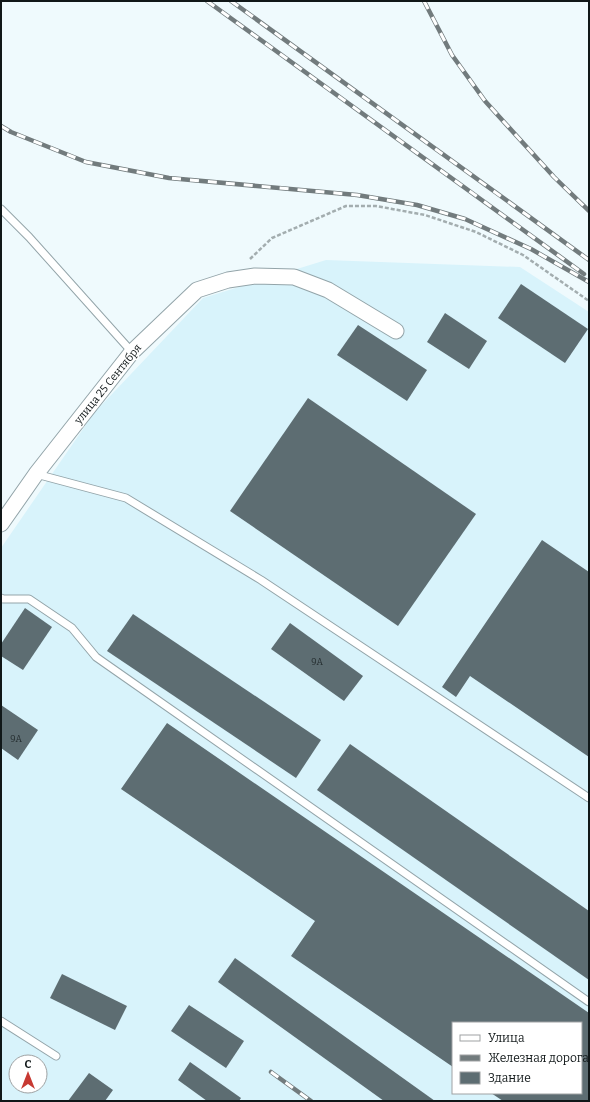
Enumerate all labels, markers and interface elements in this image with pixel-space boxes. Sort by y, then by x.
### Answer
street label: улица 25 Сентября [71,341,144,427]
house number: 9А [311,657,323,667]
house number: 9А [10,734,22,744]
legend [452,1022,582,1094]
text: Улица [488,1031,525,1045]
text: Железная дорога [488,1051,589,1065]
north arrow [8,1054,48,1094]
text: С [25,1058,32,1071]
text: Здание [488,1071,531,1085]

